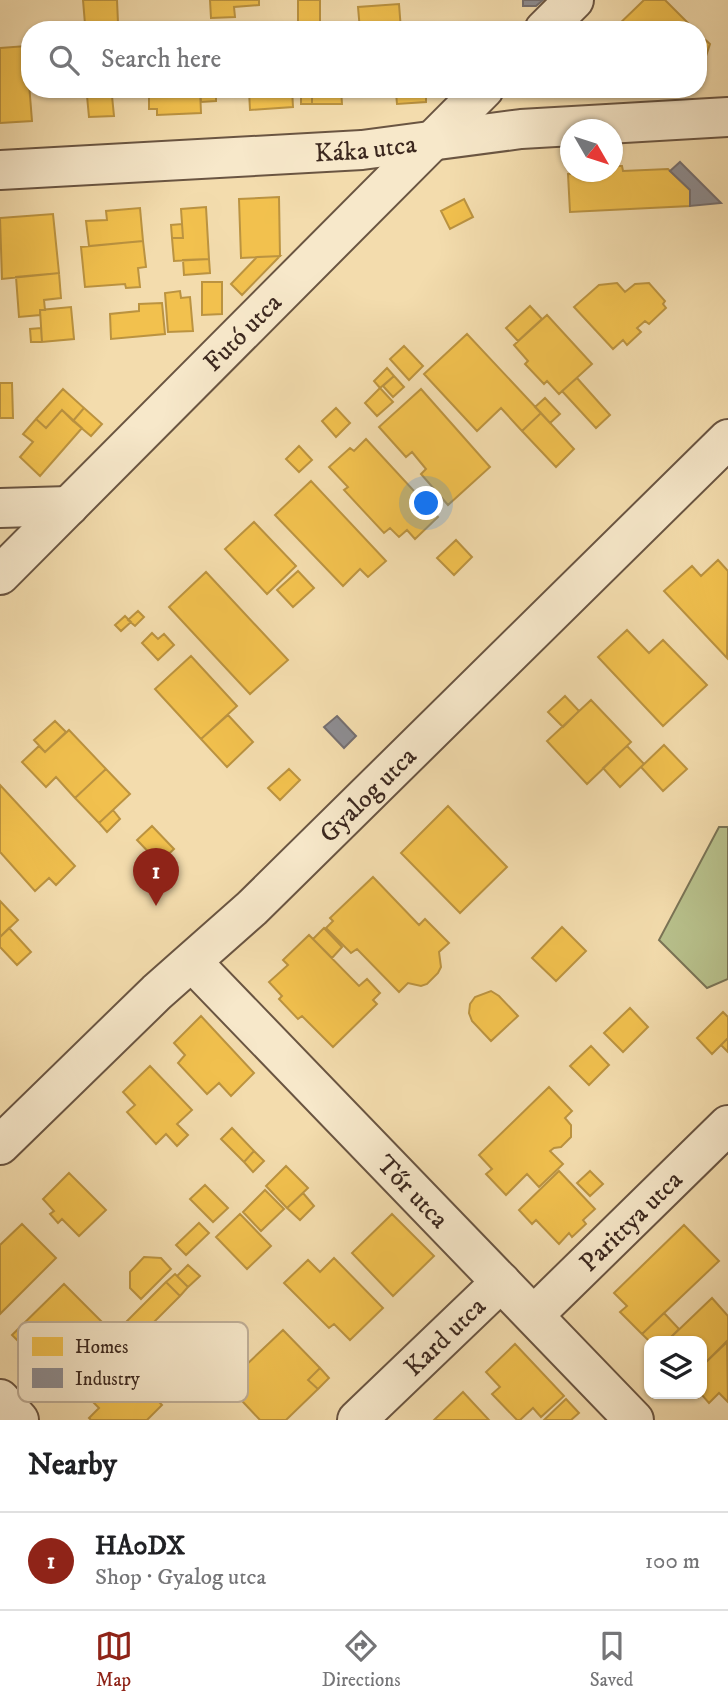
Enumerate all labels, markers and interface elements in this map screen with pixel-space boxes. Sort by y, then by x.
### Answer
search box [21,21,707,98]
icon: search [45,41,83,79]
text: Search here [101,43,221,76]
north arrow [560,119,623,182]
street label: Káka utca [314,128,418,171]
street label: Futó utca [197,287,289,379]
your location [409,486,443,520]
street label: Gyalog utca [313,740,424,850]
pin: 1 [133,848,179,906]
street label: Tőr utca [369,1148,455,1236]
street label: Parittya utca [573,1164,690,1279]
street label: Kard utca [398,1291,493,1384]
legend [18,1322,248,1402]
text: Homes [75,1336,128,1359]
map controls [644,1336,707,1399]
button: layers [644,1336,707,1399]
text: Industry [75,1368,141,1391]
text: Nearby [28,1447,117,1484]
text: HA0DX [95,1530,185,1563]
text: 1 [47,1547,55,1576]
text: 100 m [645,1547,700,1576]
text: Shop · Gyalog utca [95,1563,266,1592]
tab: Map [95,1627,133,1692]
tab: Directions [322,1627,401,1692]
tab: Saved [590,1627,633,1692]

